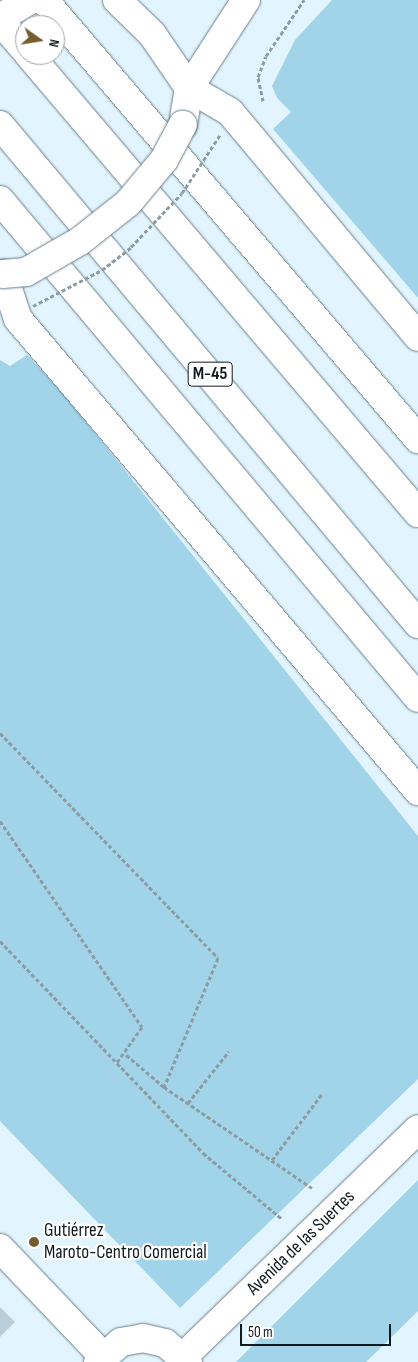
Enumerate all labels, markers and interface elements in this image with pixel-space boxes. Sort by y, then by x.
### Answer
north arrow [15,15,65,65]
text: N [45,38,63,49]
road number: M-45 [188,358,232,389]
street label: Avenida de las Suertes [242,1186,360,1300]
place label: Gutiérrez Maroto-Centro Comercial [44,1220,207,1264]
marker: Gutiérrez Maroto-Centro Comercial [28,1236,40,1248]
scale bar [243,1314,394,1346]
text: 50 m [248,1323,273,1342]

